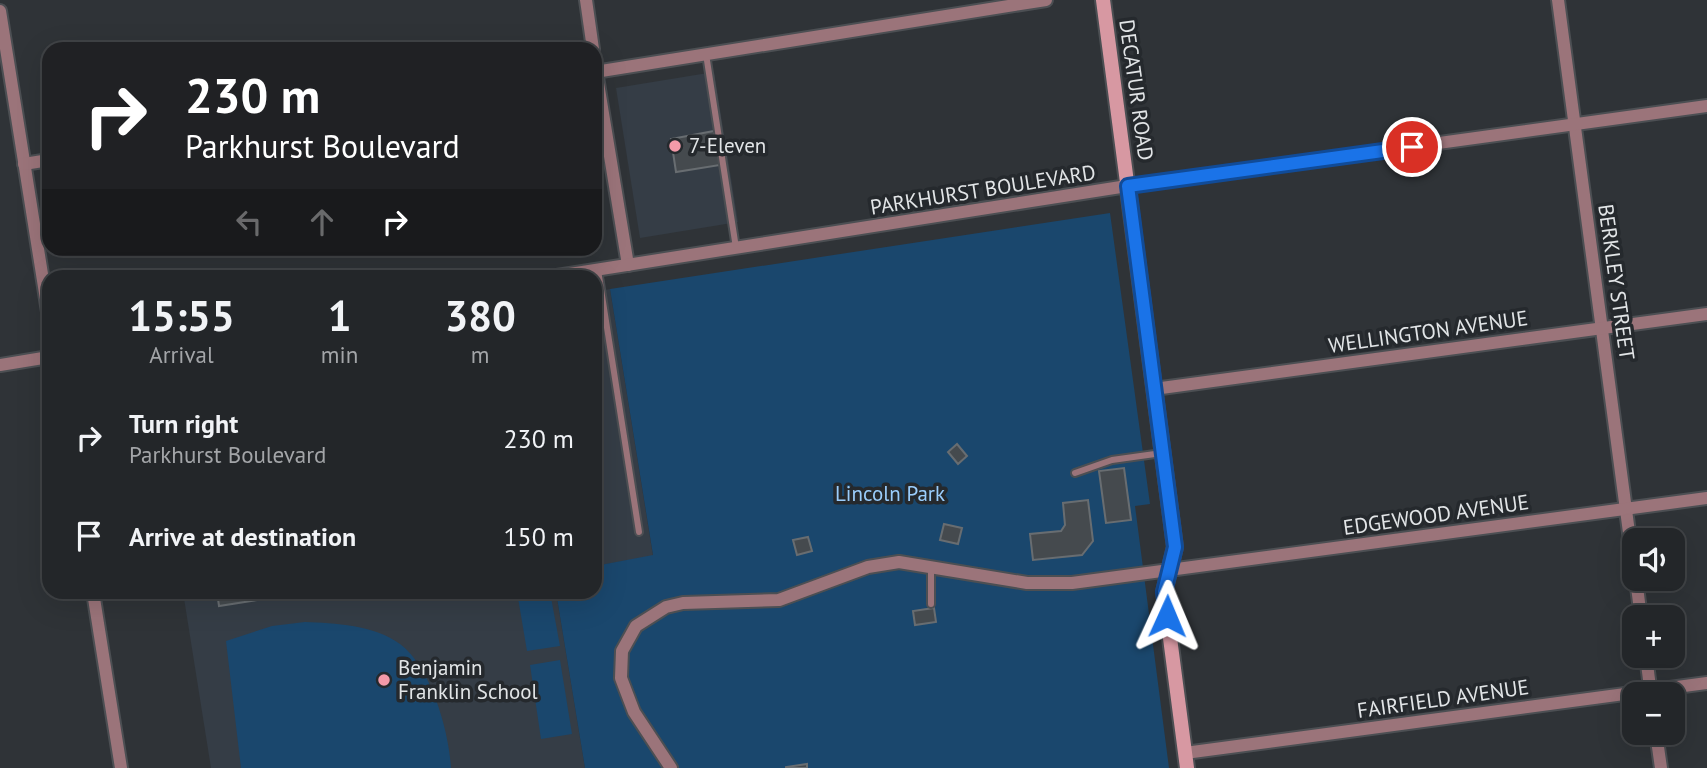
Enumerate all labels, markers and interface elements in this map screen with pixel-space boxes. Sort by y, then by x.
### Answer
street label: DECATUR ROAD [1113,18,1160,162]
text: 230 m [185,63,320,127]
icon: right [70,70,161,161]
pin [1382,117,1442,177]
text: Parkhurst Boulevard [185,125,460,167]
icon: arrive [1393,128,1431,166]
place label: 7-Eleven [689,132,766,159]
marker: 7-Eleven [667,138,683,154]
street label: PARKHURST BOULEVARD [868,158,1098,221]
street label: BERKLEY STREET [1592,202,1641,362]
icon: left [230,203,268,241]
icon: ahead [303,203,341,241]
icon: right [376,203,414,241]
text: 15:55 [128,288,235,343]
text: 1 [328,288,351,343]
text: 380 [444,288,516,343]
street label: WELLINGTON AVENUE [1326,304,1529,359]
text: Arrival [149,340,214,369]
text: min [321,340,358,369]
text: m [471,340,489,369]
text: Turn right [129,407,238,440]
icon: right [70,419,108,457]
text: 230 m [503,422,574,455]
text: Parkhurst Boulevard [129,440,326,469]
park label: Lincoln Park [835,480,945,507]
street label: EDGEWOOD AVENUE [1341,488,1530,541]
icon: arrive [70,517,108,555]
text: Arrive at destination [129,520,356,553]
text: 150 m [503,520,574,553]
map controls [1622,528,1685,745]
button: sound [1622,528,1685,591]
position arrow [1130,579,1204,653]
button: + [1622,605,1685,668]
place label: Benjamin Franklin School [398,654,538,705]
marker: Benjamin Franklin School [376,672,392,688]
street label: FAIRFIELD AVENUE [1355,673,1531,724]
button: − [1622,682,1685,745]

